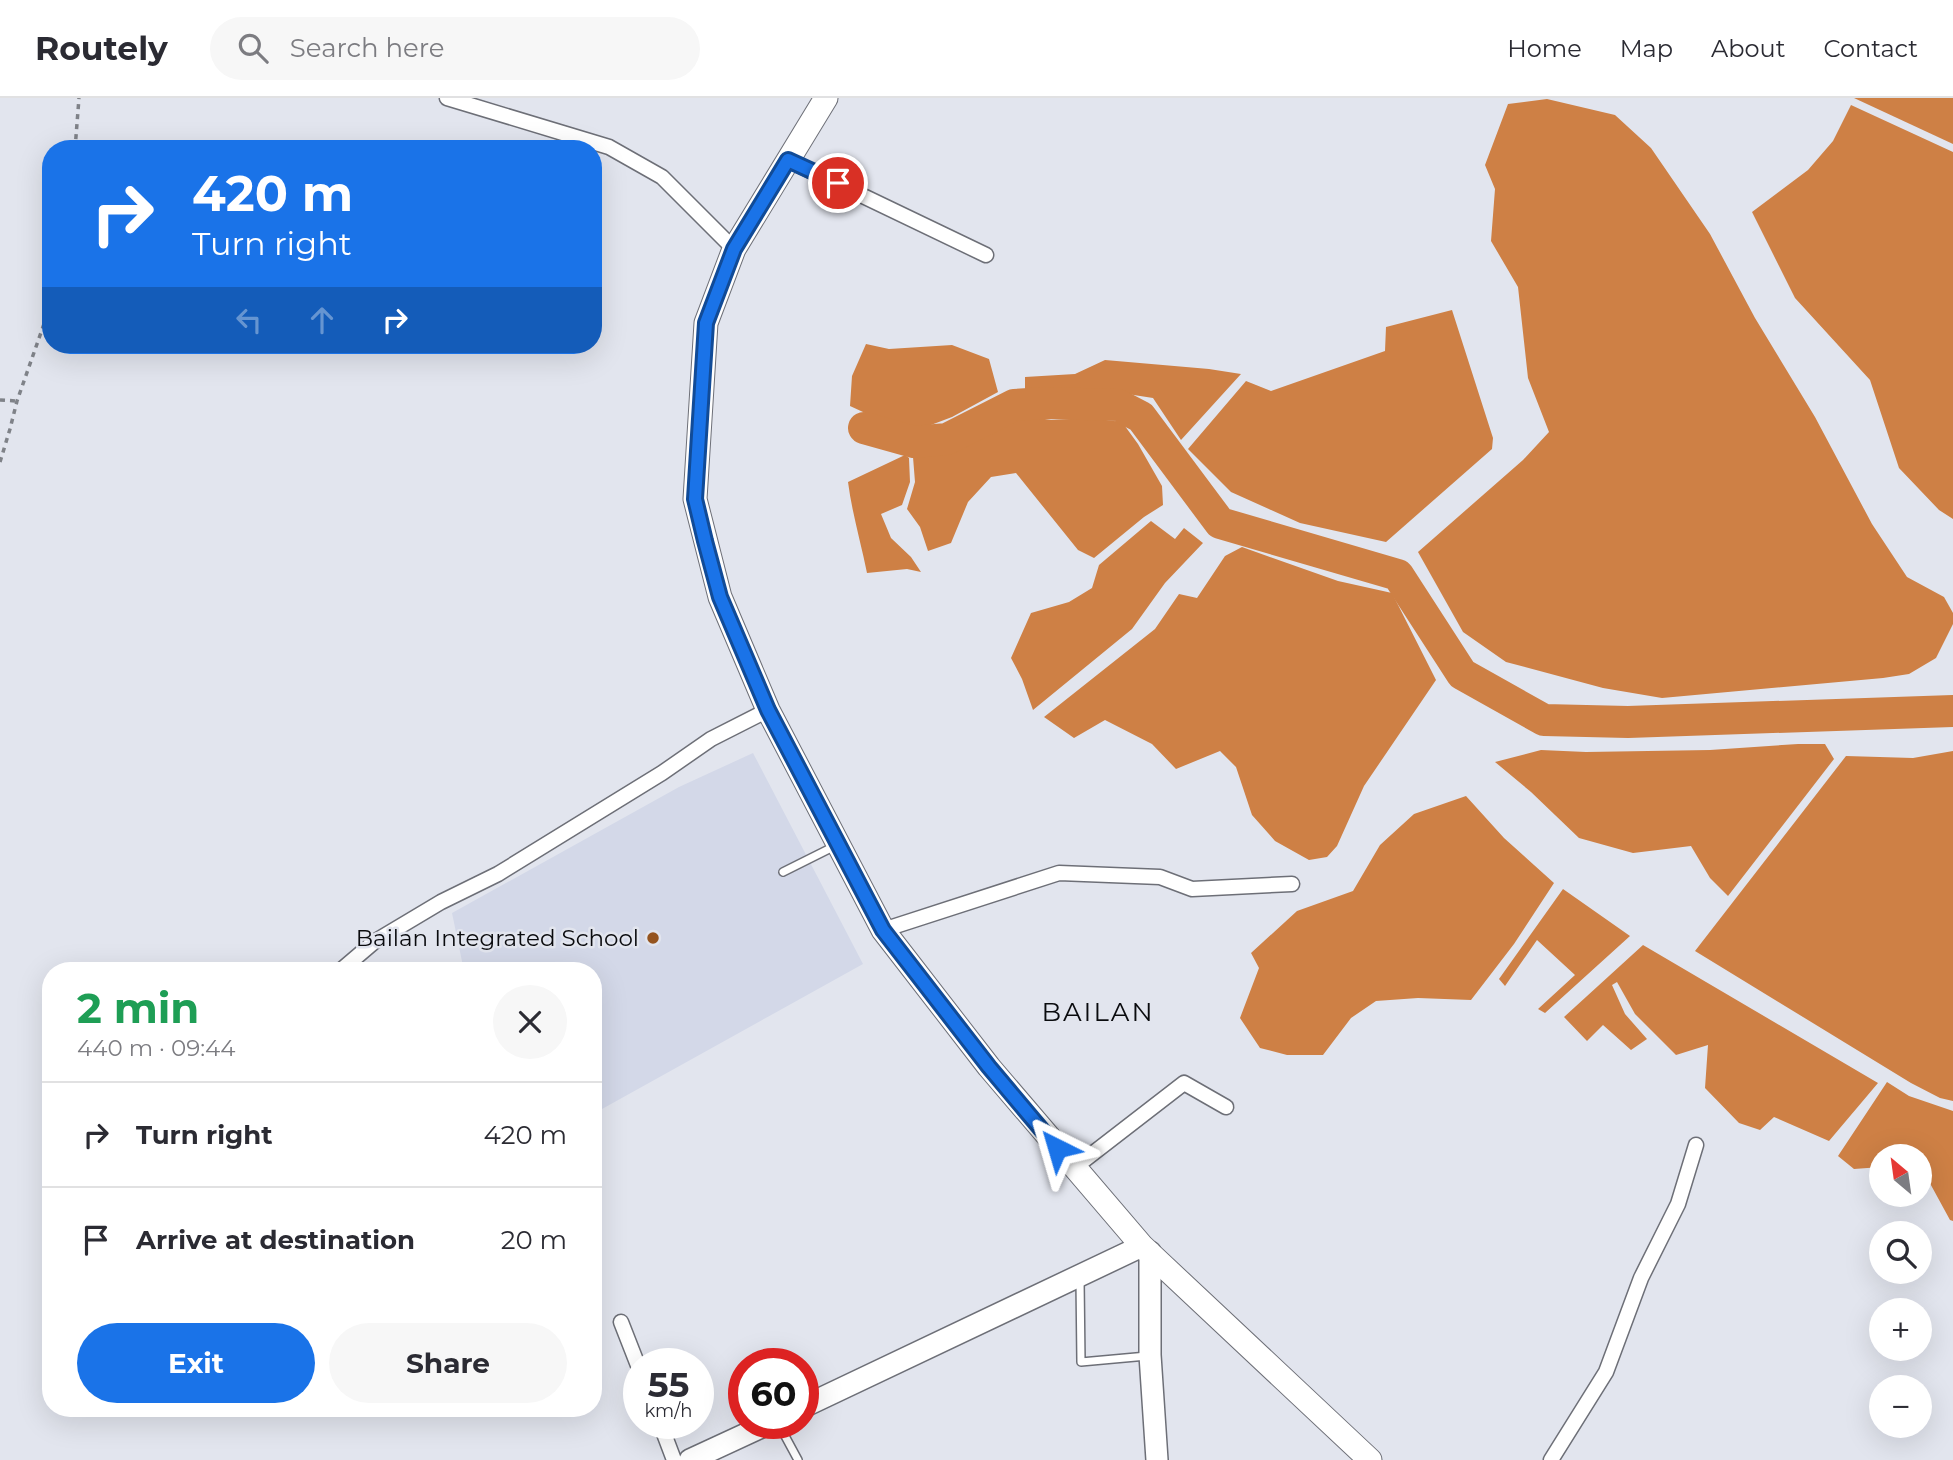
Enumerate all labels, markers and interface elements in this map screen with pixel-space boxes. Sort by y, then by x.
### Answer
search box [210,17,700,80]
text: Routely [35,28,168,68]
icon: search [234,29,272,67]
text: Search here [290,32,445,64]
text: Home [1507,34,1582,63]
text: Map [1620,34,1673,63]
text: About [1711,34,1785,63]
text: Contact [1823,34,1918,63]
pin [808,153,868,213]
text: 420 m [192,164,353,223]
icon: arrive [819,164,857,202]
icon: right [77,168,168,259]
text: Turn right [192,224,352,263]
icon: left [230,301,268,339]
icon: ahead [303,301,341,339]
icon: right [376,301,414,339]
place label: Bailan Integrated School [356,924,639,952]
marker: Bailan Integrated School [645,930,661,946]
text: 2 min [77,982,199,1034]
button: close [493,985,567,1059]
district label: BAILAN [1041,996,1155,1028]
text: 440 m · 09:44 [77,1034,235,1062]
position arrow [1020,1111,1094,1185]
icon: right [77,1116,115,1154]
text: Turn right [136,1119,272,1151]
text: 420 m [484,1119,567,1151]
north arrow [1869,1144,1932,1208]
map controls [1869,1144,1932,1438]
icon: arrive [77,1221,115,1259]
button: search [1869,1221,1932,1284]
text: Arrive at destination [136,1224,415,1256]
text: 20 m [501,1224,567,1256]
button: + [1869,1298,1932,1361]
button: Exit [77,1323,315,1403]
button: Share [329,1323,567,1403]
speed limit sign: 60 [728,1348,819,1439]
text: 55 [648,1363,689,1406]
button: − [1869,1375,1932,1438]
text: km/h [644,1400,693,1422]

